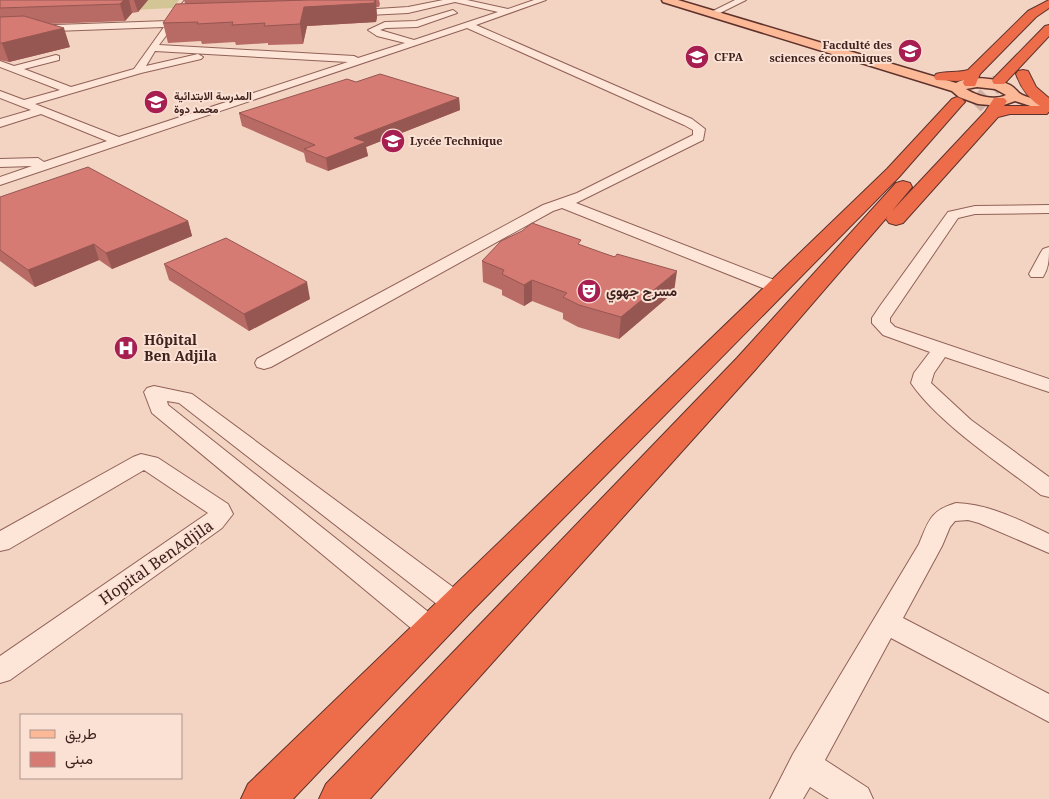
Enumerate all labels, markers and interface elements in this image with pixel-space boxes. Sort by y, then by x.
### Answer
place label: Facdulté des sciences économiques [769,37,892,65]
school or university icon: Facdulté des sciences économiques [897,38,923,64]
school or university icon: CFPA [684,44,710,70]
place label: CFPA [714,49,744,64]
place label: المدرسة الابتدائية محمد دوة [174,88,252,116]
school or university icon: المدرسة الابتدائية محمد دوة [143,89,169,115]
school or university icon: Lycée Technique [380,128,406,154]
place label: Lycée Technique [410,133,503,148]
theatre icon: مسرح جهوي [576,278,602,304]
place label: مسرح جهوي [606,281,678,303]
place label: Hôpital Ben Adjila [144,330,217,365]
hospital icon: Hôpital Ben Adjila [113,335,139,361]
street label: Hopital BenAdjila [95,514,217,610]
legend [20,714,182,779]
text: طريق [65,723,97,744]
text: مبنى [65,748,93,769]

